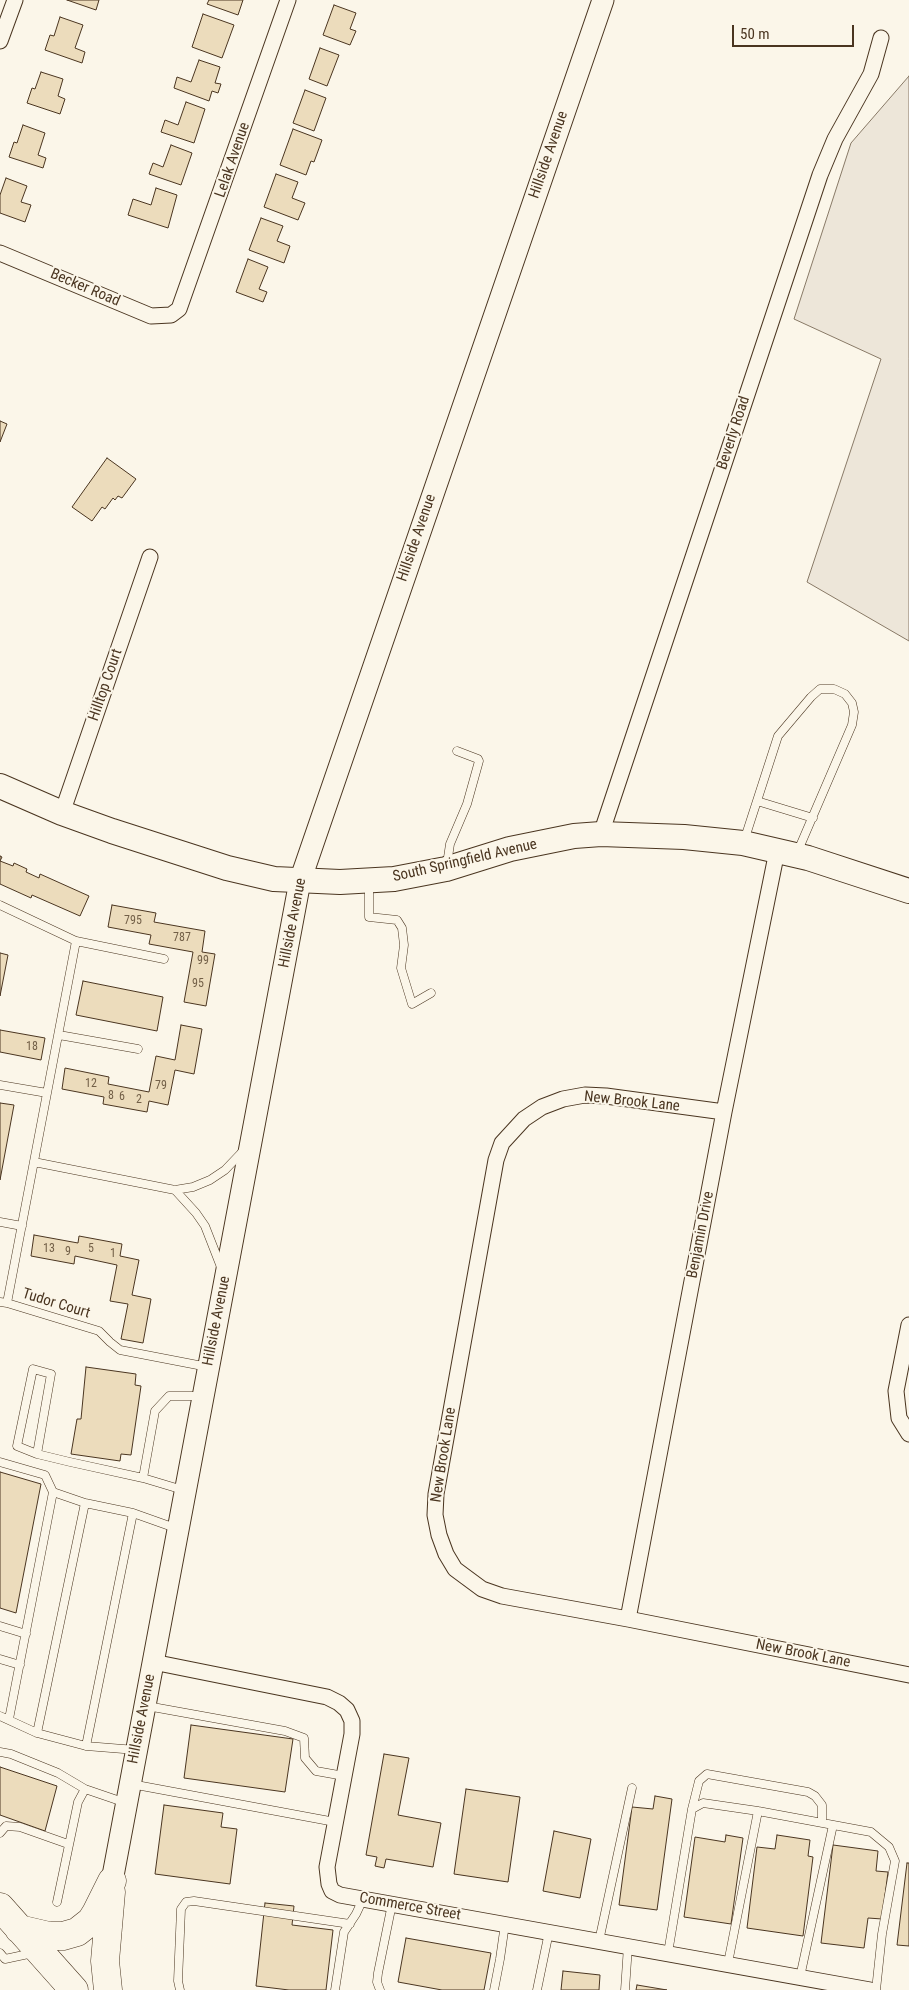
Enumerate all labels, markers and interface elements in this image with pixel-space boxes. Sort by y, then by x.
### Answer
scale bar [734,15,856,47]
text: 50 m [740,25,770,43]
street label: Hillside Avenue [526,109,572,201]
street label: Lelak Avenue [212,120,254,200]
street label: Becker Road [47,265,123,311]
street label: Beverly Road [714,394,754,472]
street label: Hillside Avenue [394,492,440,584]
street label: Hilltop Court [85,647,127,723]
street label: South Springfield Avenue [391,836,539,886]
street label: Hillside Avenue [275,877,311,969]
house number: 795 [124,914,142,928]
house number: 787 [173,931,191,945]
house number: 99 [197,954,209,968]
house number: 95 [192,977,204,991]
house number: 18 [26,1040,38,1054]
house number: 12 [85,1077,97,1091]
house number: 79 [155,1079,167,1093]
street label: New Brook Lane [583,1088,681,1116]
house number: 8 [108,1089,114,1103]
house number: 6 [119,1090,125,1104]
house number: 2 [136,1093,142,1107]
street label: Benjamin Drive [684,1190,718,1280]
house number: 13 [43,1242,55,1256]
house number: 5 [88,1242,94,1256]
house number: 9 [65,1245,71,1259]
house number: 1 [110,1247,116,1261]
street label: Hillside Avenue [199,1275,235,1367]
street label: Tudor Court [20,1285,92,1323]
street label: New Brook Lane [428,1406,460,1504]
street label: New Brook Lane [754,1636,852,1672]
street label: Hillside Avenue [124,1673,160,1765]
street label: Commerce Street [358,1889,462,1925]

